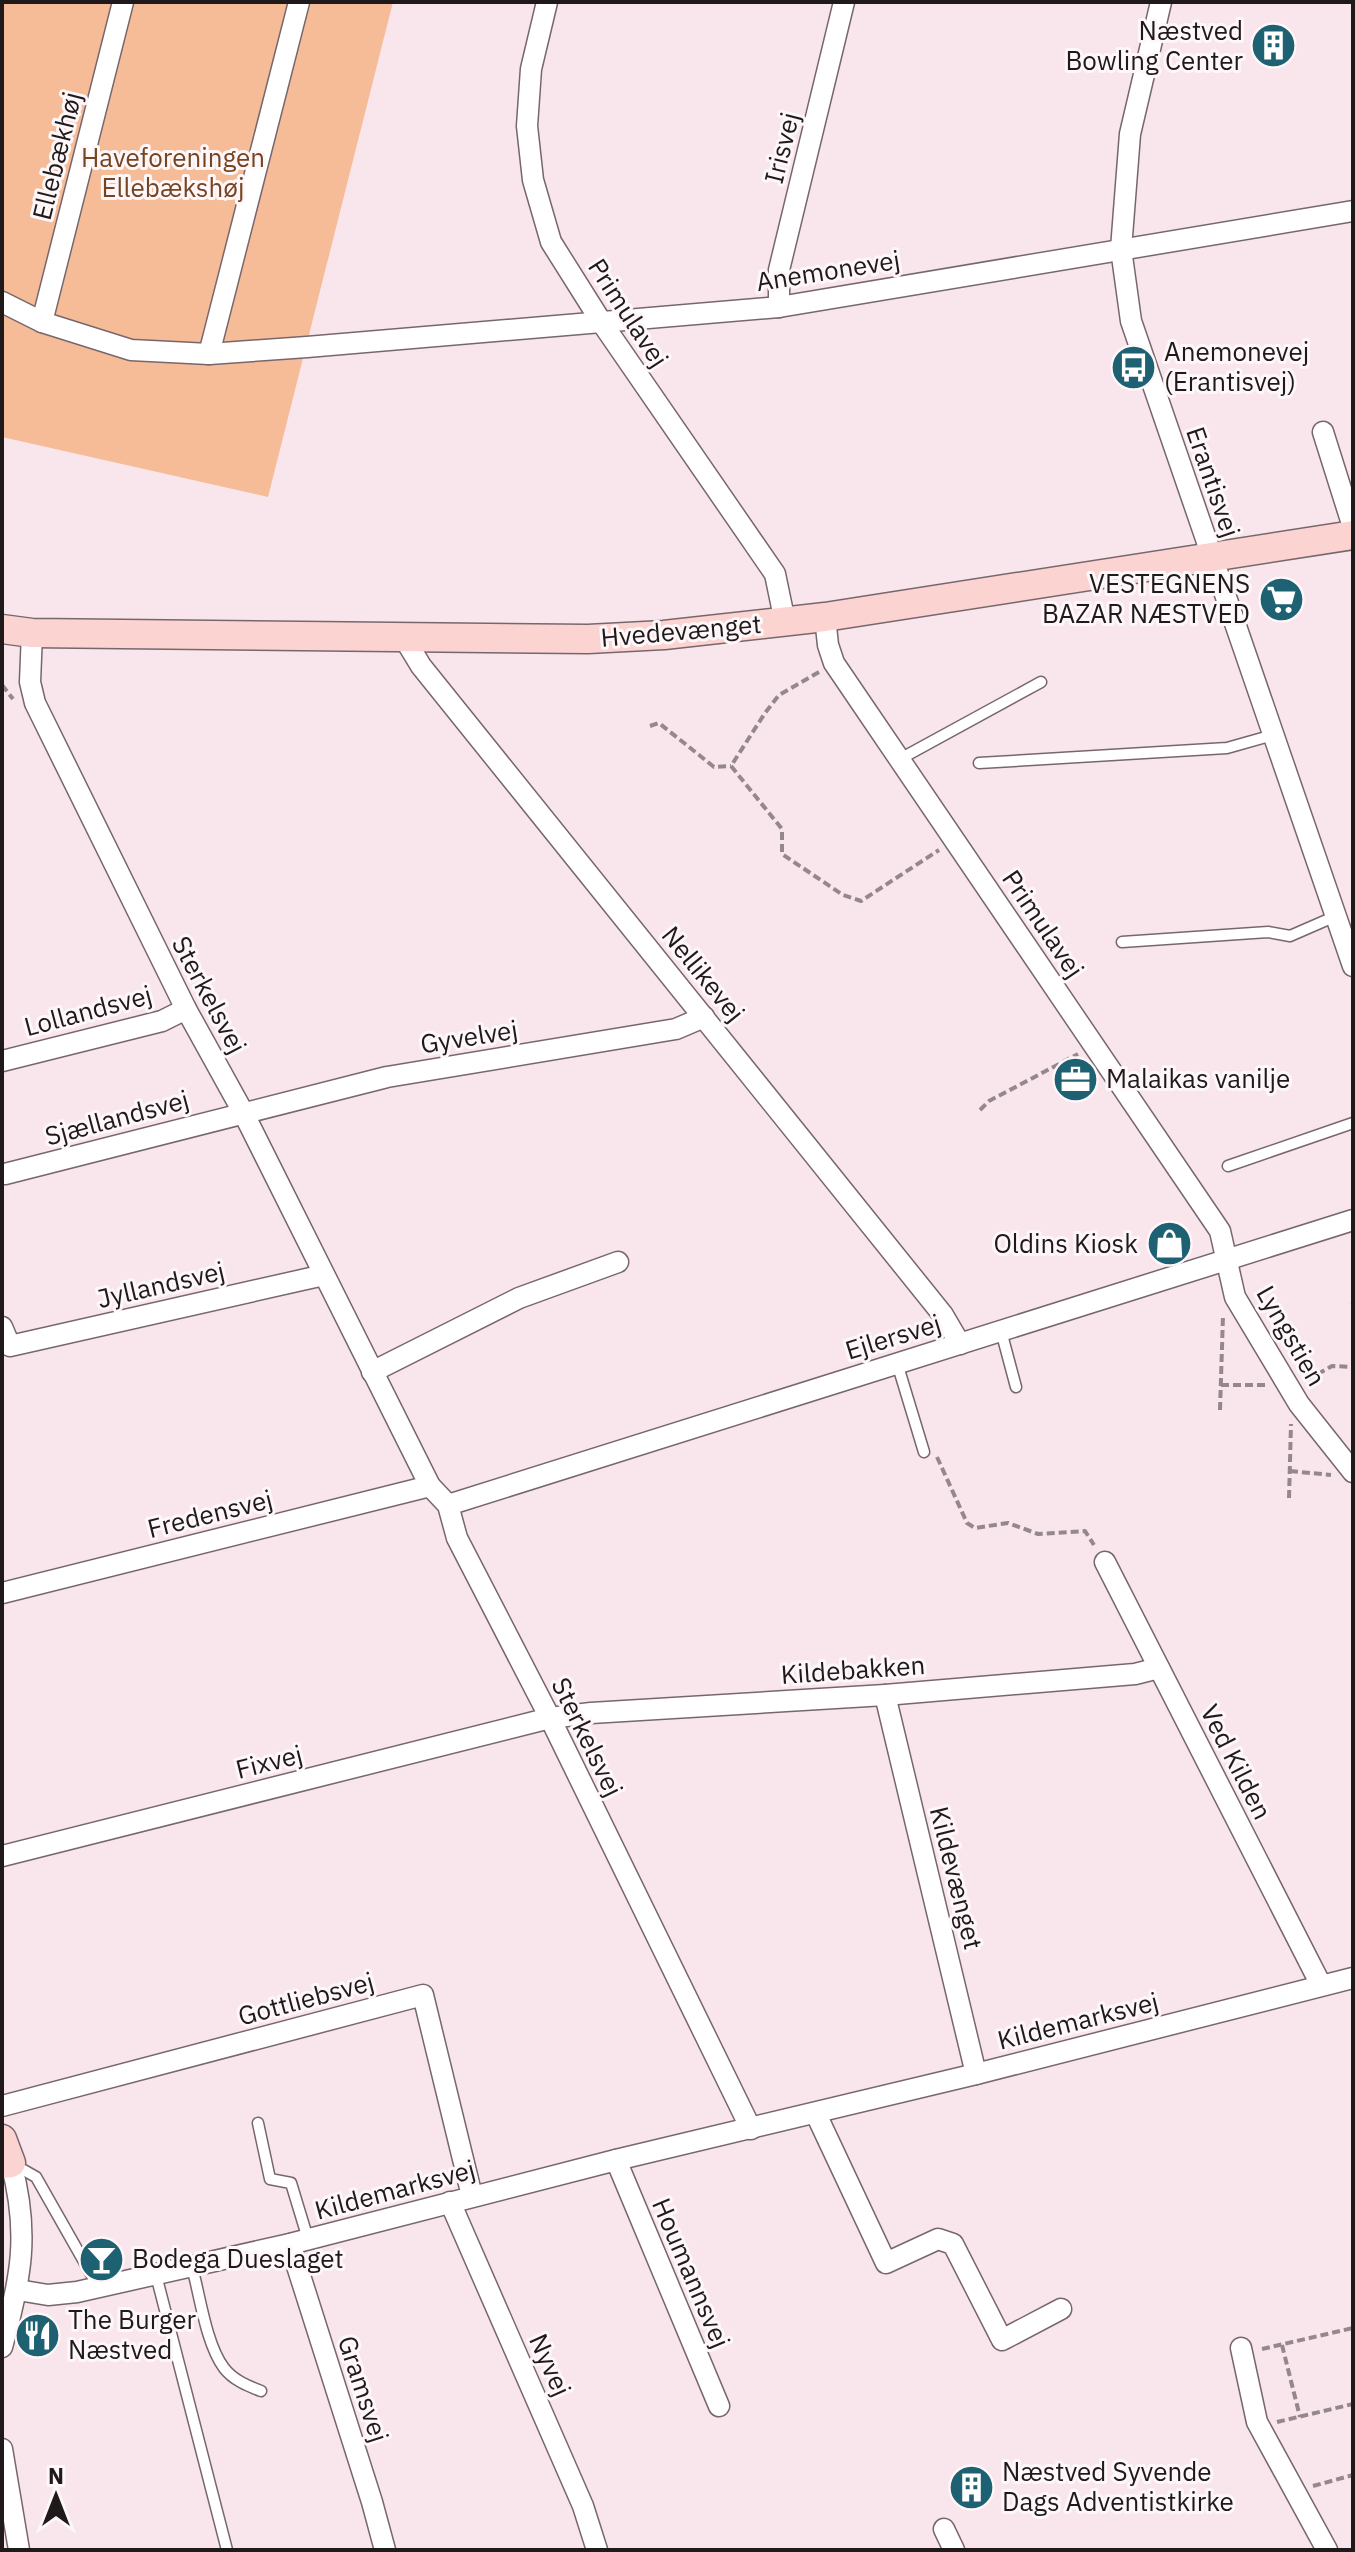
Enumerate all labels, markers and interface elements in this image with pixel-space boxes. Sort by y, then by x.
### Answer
place label: Næstved Bowling Center [1065,13,1243,77]
building icon: Næstved Bowling Center [1250,22,1298,70]
street label: Ellebækhøj [24,88,88,223]
street label: Irisvej [756,109,806,187]
park label: Haveforeningen Ellebækshøj [81,140,265,204]
street label: Anemonevej [753,242,902,298]
street label: Primulavej [581,252,677,373]
place label: Anemonevej (Erantisvej) [1164,334,1309,398]
bus stop icon: Anemonevej (Erantisvej) [1109,343,1157,391]
street label: Erantisvej [1179,422,1249,541]
place label: VESTEGNENS BAZAR NÆSTVED [1042,566,1250,630]
supermarket icon: VESTEGNENS BAZAR NÆSTVED [1257,575,1305,623]
street label: Hvedevænget [599,606,763,654]
street label: Primulavej [995,863,1092,984]
street label: Nellikevej [655,918,753,1028]
street label: Sterkelsvej [165,930,255,1059]
street label: Lollandsvej [20,977,155,1043]
street label: Gyvelvej [418,1012,520,1060]
office icon: Malaikas vanilje [1051,1055,1099,1103]
place label: Malaikas vanilje [1106,1061,1290,1095]
street label: Sjællandsvej [41,1082,192,1153]
shop icon: Oldins Kiosk [1145,1220,1193,1268]
place label: Oldins Kiosk [993,1226,1138,1260]
street label: Jyllandsvej [94,1253,228,1315]
street label: Lyngstien [1249,1279,1334,1392]
street label: Ejlersvej [841,1305,945,1367]
street label: Fredensvej [144,1481,276,1545]
street label: Kildebakken [780,1647,926,1691]
street label: Sterkelsvej [545,1671,631,1802]
street label: Ved Kilden [1193,1698,1280,1825]
street label: Fixvej [232,1736,306,1786]
street label: Kildevænget [923,1803,991,1953]
street label: Gottliebsvej [234,1964,377,2032]
street label: Kildemarksvej [994,1984,1162,2056]
street label: Kildemarksvej [311,2151,479,2227]
street label: Houmannsvej [645,2193,739,2353]
bar icon: Bodega Dueslaget [77,2235,125,2283]
place label: Bodega Dueslaget [132,2241,344,2275]
place label: The Burger Næstved [68,2302,197,2366]
restaurant icon: The Burger Næstved [13,2311,61,2359]
street label: Nyvej [522,2328,580,2401]
street label: Gramsvej [331,2331,397,2446]
place label: Næstved Syvende Dags Adventistkirke [1002,2454,1234,2518]
north arrow [16,2456,96,2536]
text: N [48,2461,64,2490]
building icon: Næstved Syvende Dags Adventistkirke [947,2463,995,2511]

